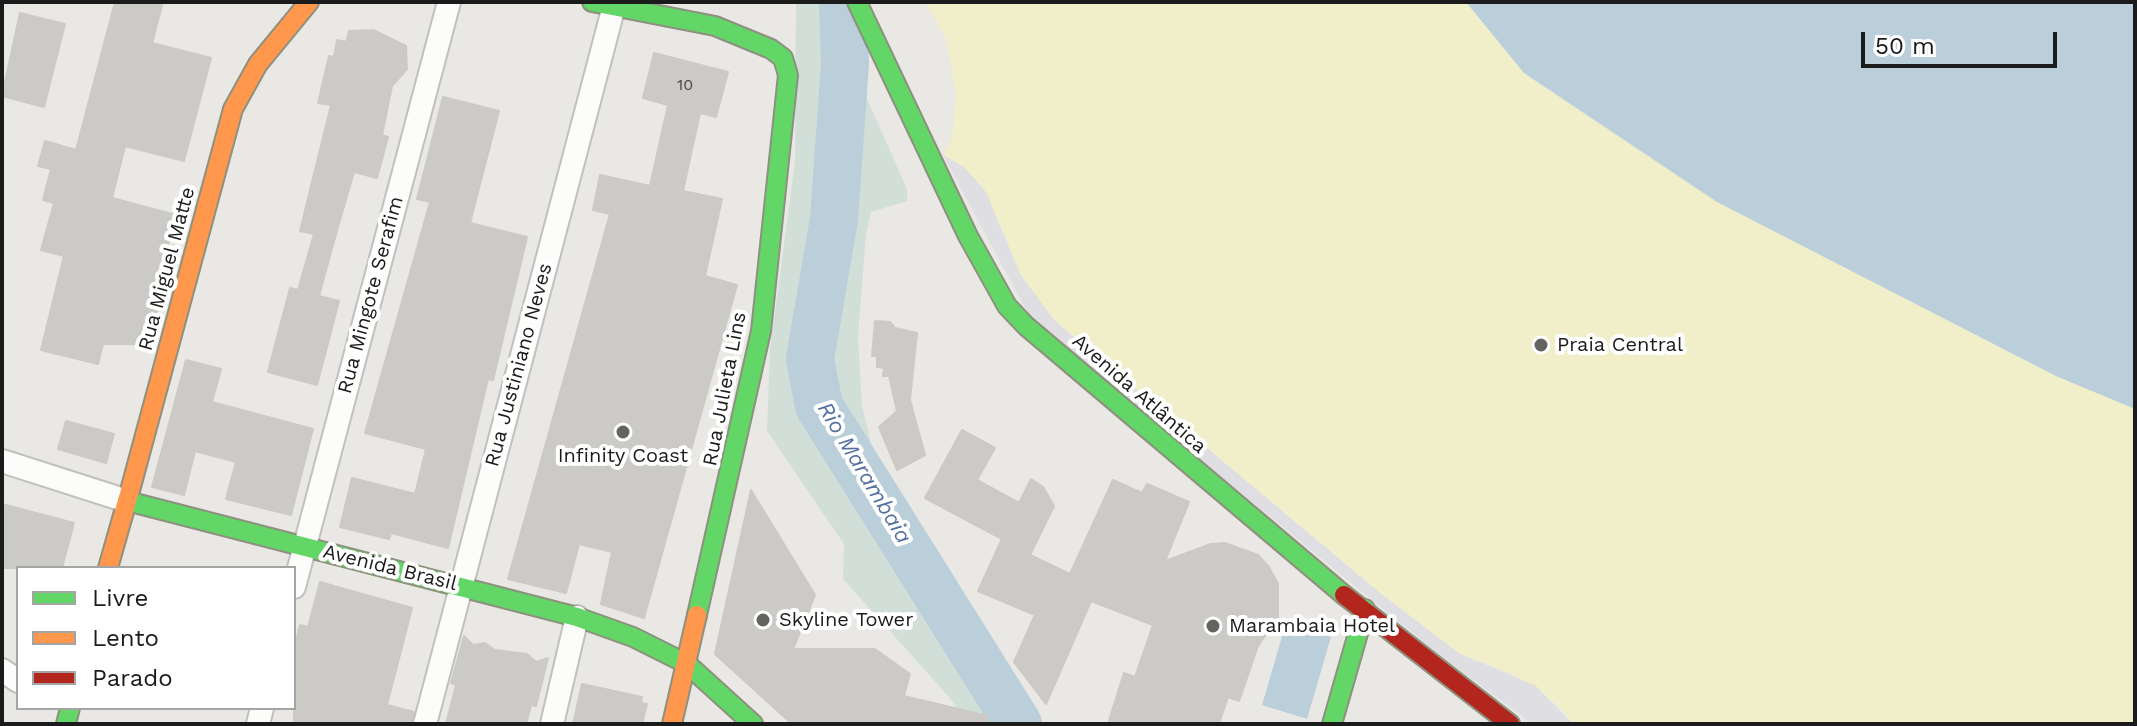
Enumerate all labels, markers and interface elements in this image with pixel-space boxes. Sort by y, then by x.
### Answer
scale bar [1865,16,2061,66]
text: 50 m [1875,32,1935,60]
house number: 10 [677,75,693,95]
street label: Rua Miguel Matte [134,185,200,353]
street label: Rua Mingote Serafim [333,194,409,396]
street label: Rua Justiniano Neves [480,261,558,469]
street label: Rua Julieta Lins [698,310,752,468]
street label: Avenida Atlântica [1067,329,1211,459]
place label: Praia Central [1557,333,1683,357]
marker: Praia Central [1532,336,1550,354]
water label: Rio Marambaia [811,397,917,549]
marker: Infinity Coast [614,423,632,441]
place label: Infinity Coast [558,444,688,468]
street label: Avenida Brasil [321,540,459,596]
legend [16,566,296,710]
text: Livre [92,584,148,612]
place label: Skyline Tower [779,608,913,632]
marker: Skyline Tower [754,611,772,629]
place label: Marambaia Hotel [1229,614,1395,638]
marker: Marambaia Hotel [1204,617,1222,635]
text: Lento [92,624,159,652]
text: Parado [92,664,173,692]

